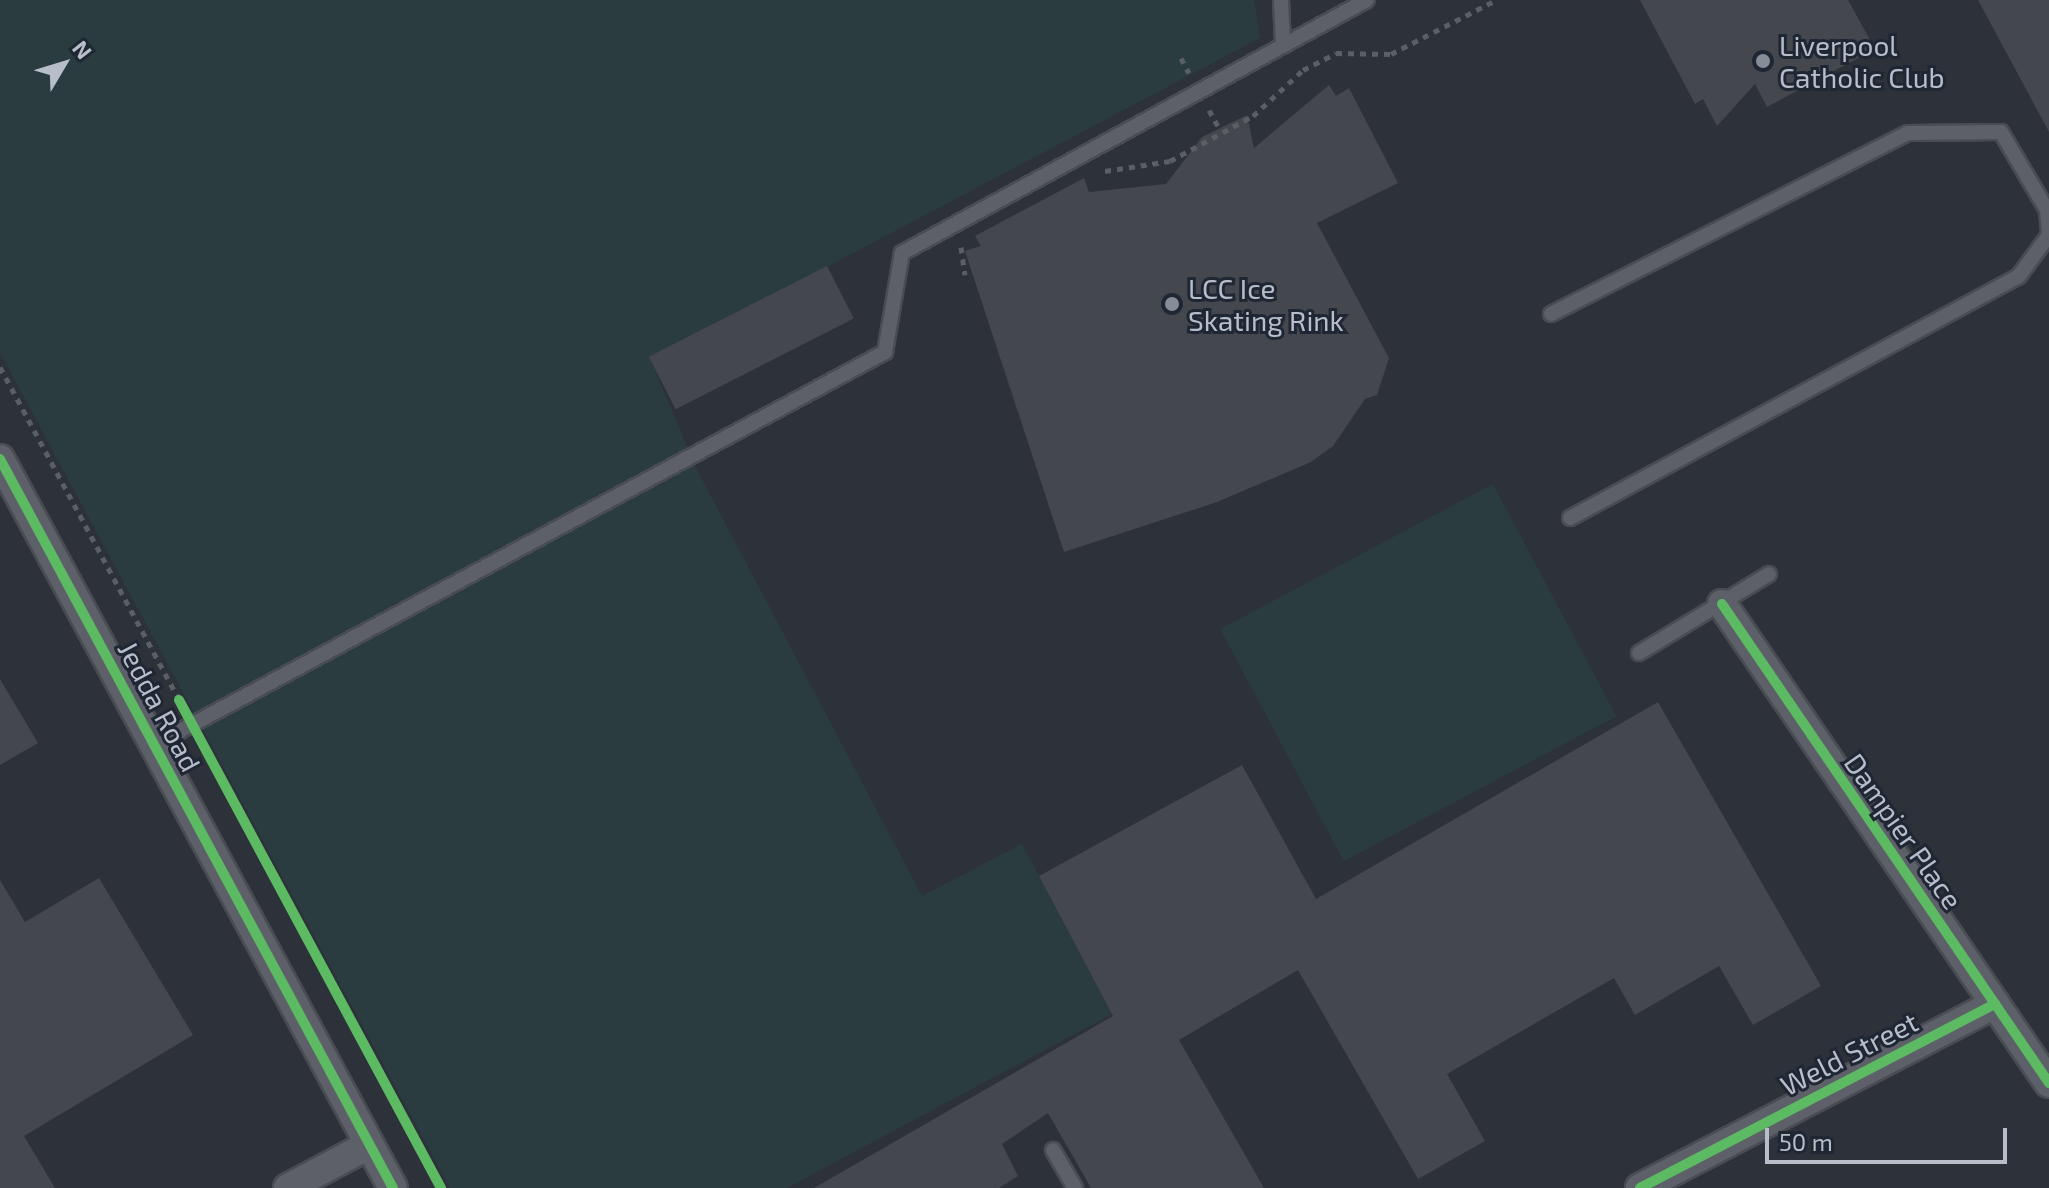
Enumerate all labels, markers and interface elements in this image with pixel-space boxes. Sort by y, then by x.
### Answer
north arrow [24,24,104,104]
place label: Liverpool Catholic Club [1779,28,1945,94]
text: N [68,35,98,63]
marker: Liverpool Catholic Club [1754,52,1772,70]
place label: LCC Ice Skating Rink [1188,271,1344,337]
marker: LCC Ice Skating Rink [1163,295,1181,313]
street label: Jedda Road [112,635,208,777]
street label: Dampier Place [1838,746,1970,916]
street label: Weld Street [1775,1004,1923,1102]
scale bar [1769,1112,2011,1162]
text: 50 m [1779,1127,1833,1156]

